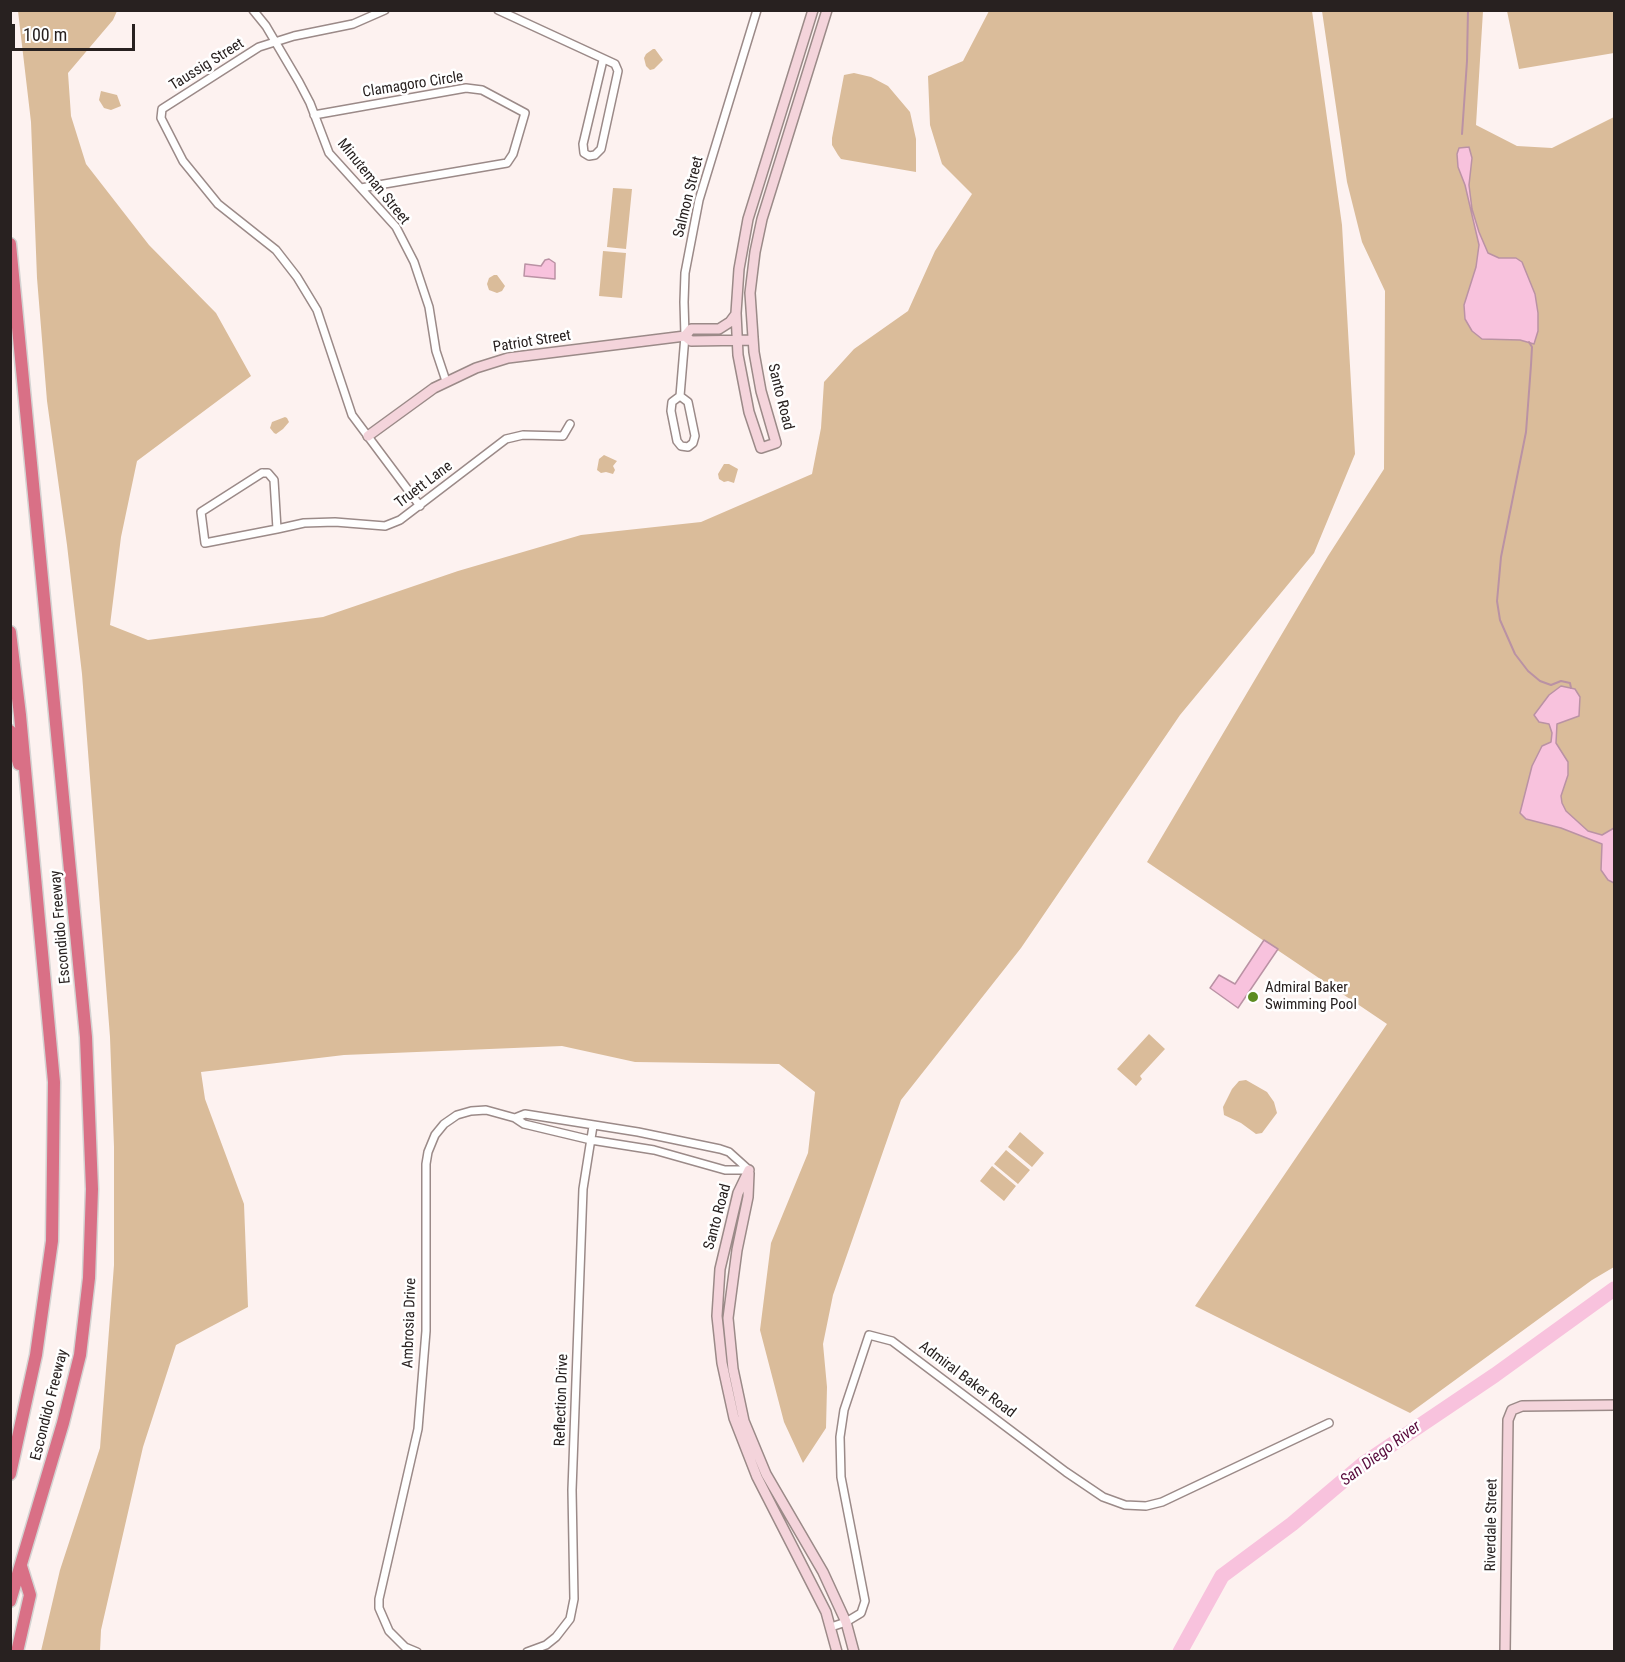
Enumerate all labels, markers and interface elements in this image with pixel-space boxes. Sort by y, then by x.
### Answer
scale bar [15,12,138,50]
text: 100 m [23,24,67,45]
street label: Taussig Street [166,35,248,95]
street label: Clamagoro Circle [361,68,465,102]
street label: Minuteman Street [333,135,413,229]
street label: Salmon Street [670,155,708,239]
street label: Patriot Street [492,327,572,357]
street label: Santo Road [763,362,797,432]
street label: Truett Lane [392,458,456,512]
street label: Escondido Freeway [47,869,75,985]
place label: Admiral Baker Swimming Pool [1265,979,1357,1014]
marker: Admiral Baker Swimming Pool [1246,990,1260,1004]
street label: Santo Road [701,1182,735,1252]
street label: Ambrosia Drive [399,1278,421,1368]
street label: Admiral Baker Road [915,1338,1019,1422]
street label: Escondido Freeway [27,1348,73,1462]
street label: Reflection Drive [551,1353,573,1447]
water label: San Diego River [1337,1418,1425,1490]
street label: Riverdale Street [1482,1478,1502,1572]

